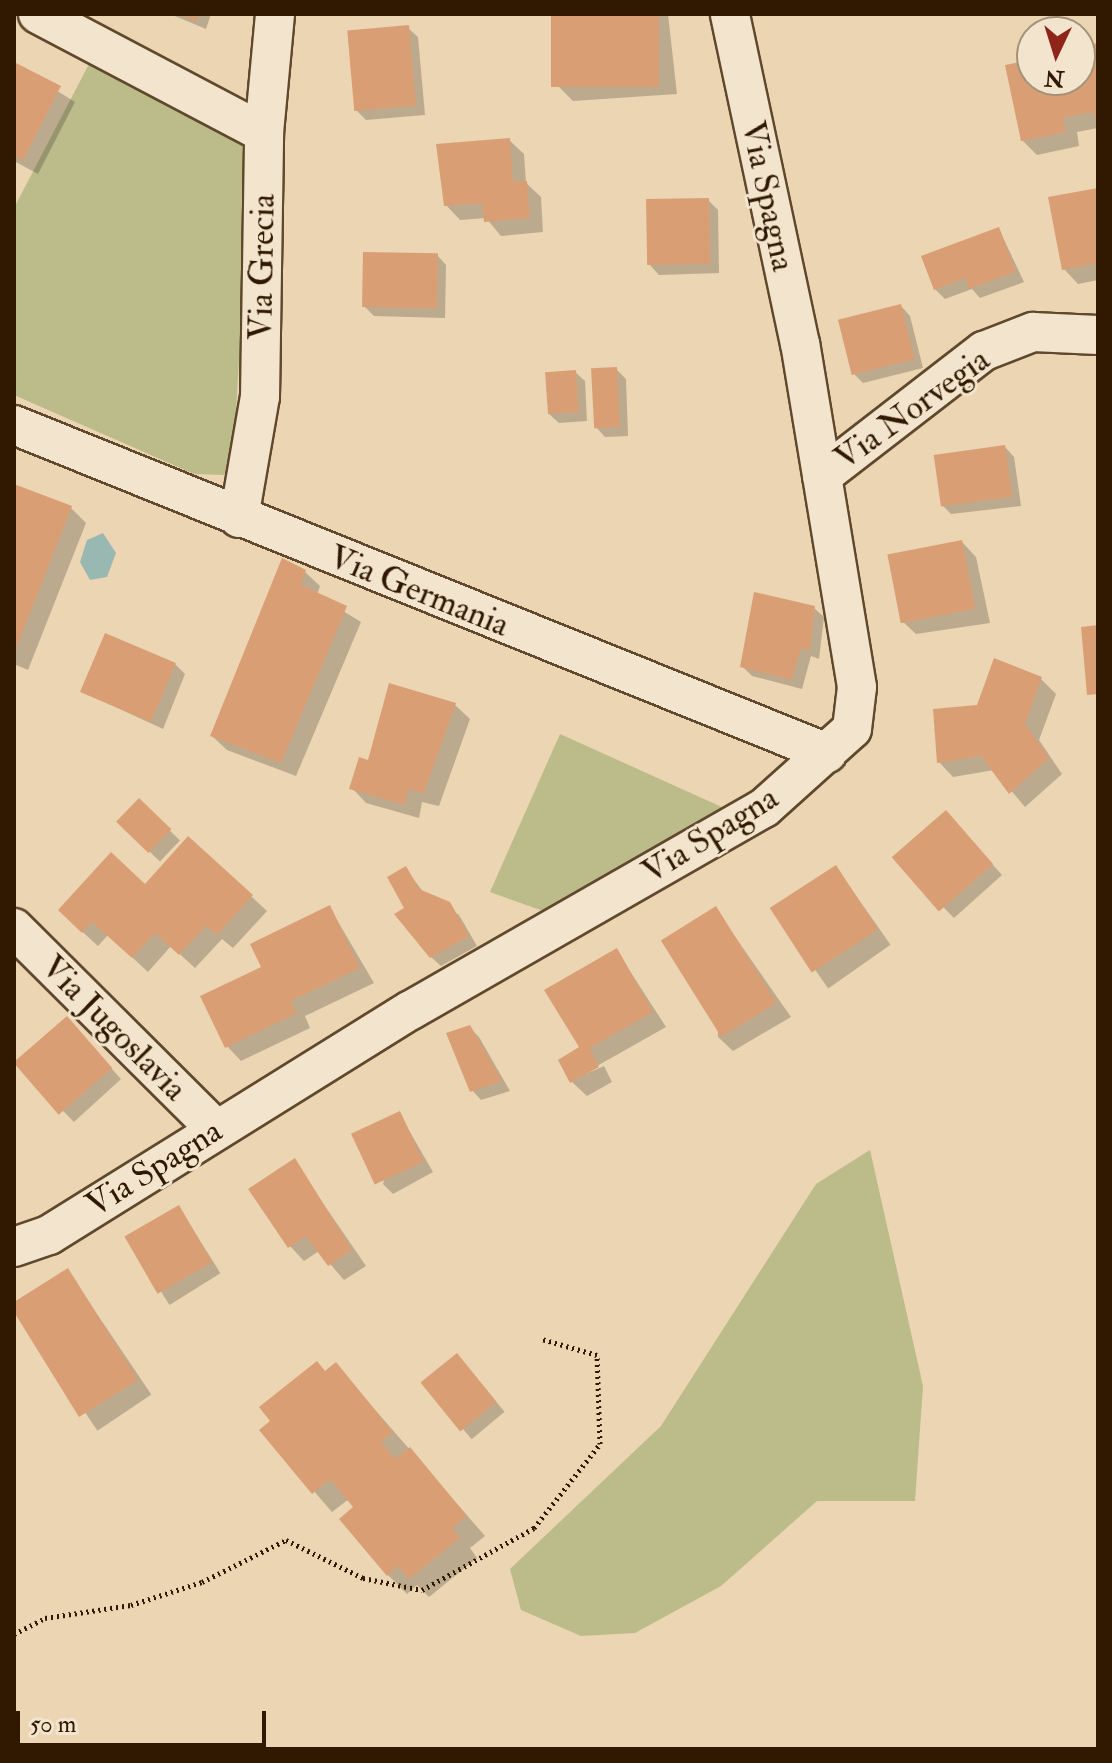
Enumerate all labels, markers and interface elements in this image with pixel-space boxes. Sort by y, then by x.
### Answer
north arrow [1016,16,1096,96]
text: N [1044,63,1065,93]
street label: Via Spagna [732,117,804,275]
street label: Via Grecia [240,194,284,340]
street label: Via Norvegia [827,339,997,479]
street label: Via Germania [323,536,515,646]
street label: Via Spagna [635,777,785,893]
street label: Via Jugoslavia [33,947,195,1109]
street label: Via Spagna [79,1110,229,1226]
scale bar [20,1695,270,1745]
text: 50 m [30,1709,76,1740]

